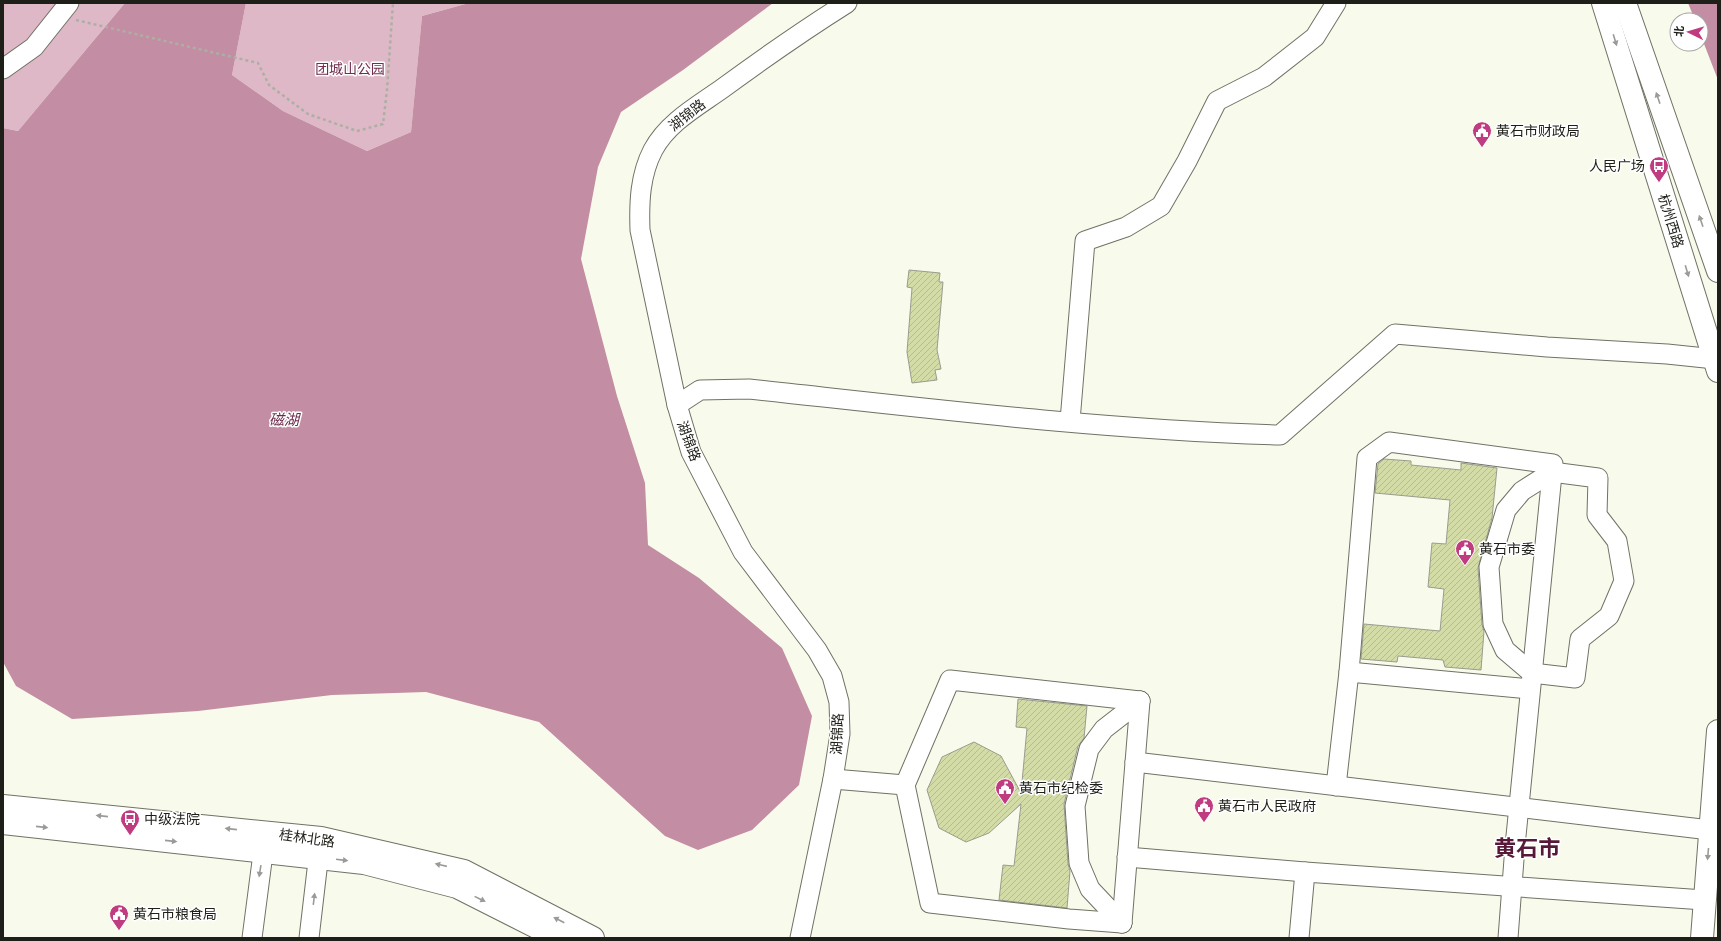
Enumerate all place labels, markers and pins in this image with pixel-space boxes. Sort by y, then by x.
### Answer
public building icon: 黄石市财政局 [1471,120,1493,148]
place label: 黄石市财政局 [1496,122,1580,140]
bus stop icon: 人民广场 [1648,155,1670,183]
place label: 人民广场 [1589,157,1645,175]
public building icon: 黄石市委 [1454,538,1476,566]
place label: 黄石市委 [1479,540,1535,558]
public building icon: 黄石市纪检委 [994,777,1016,805]
place label: 黄石市纪检委 [1019,779,1103,797]
public building icon: 黄石市人民政府 [1193,795,1215,823]
place label: 黄石市人民政府 [1218,797,1316,815]
bus stop icon: 中级法院 [119,808,141,836]
place label: 中级法院 [144,810,200,828]
public building icon: 黄石市粮食局 [108,903,130,931]
place label: 黄石市粮食局 [133,905,217,923]

